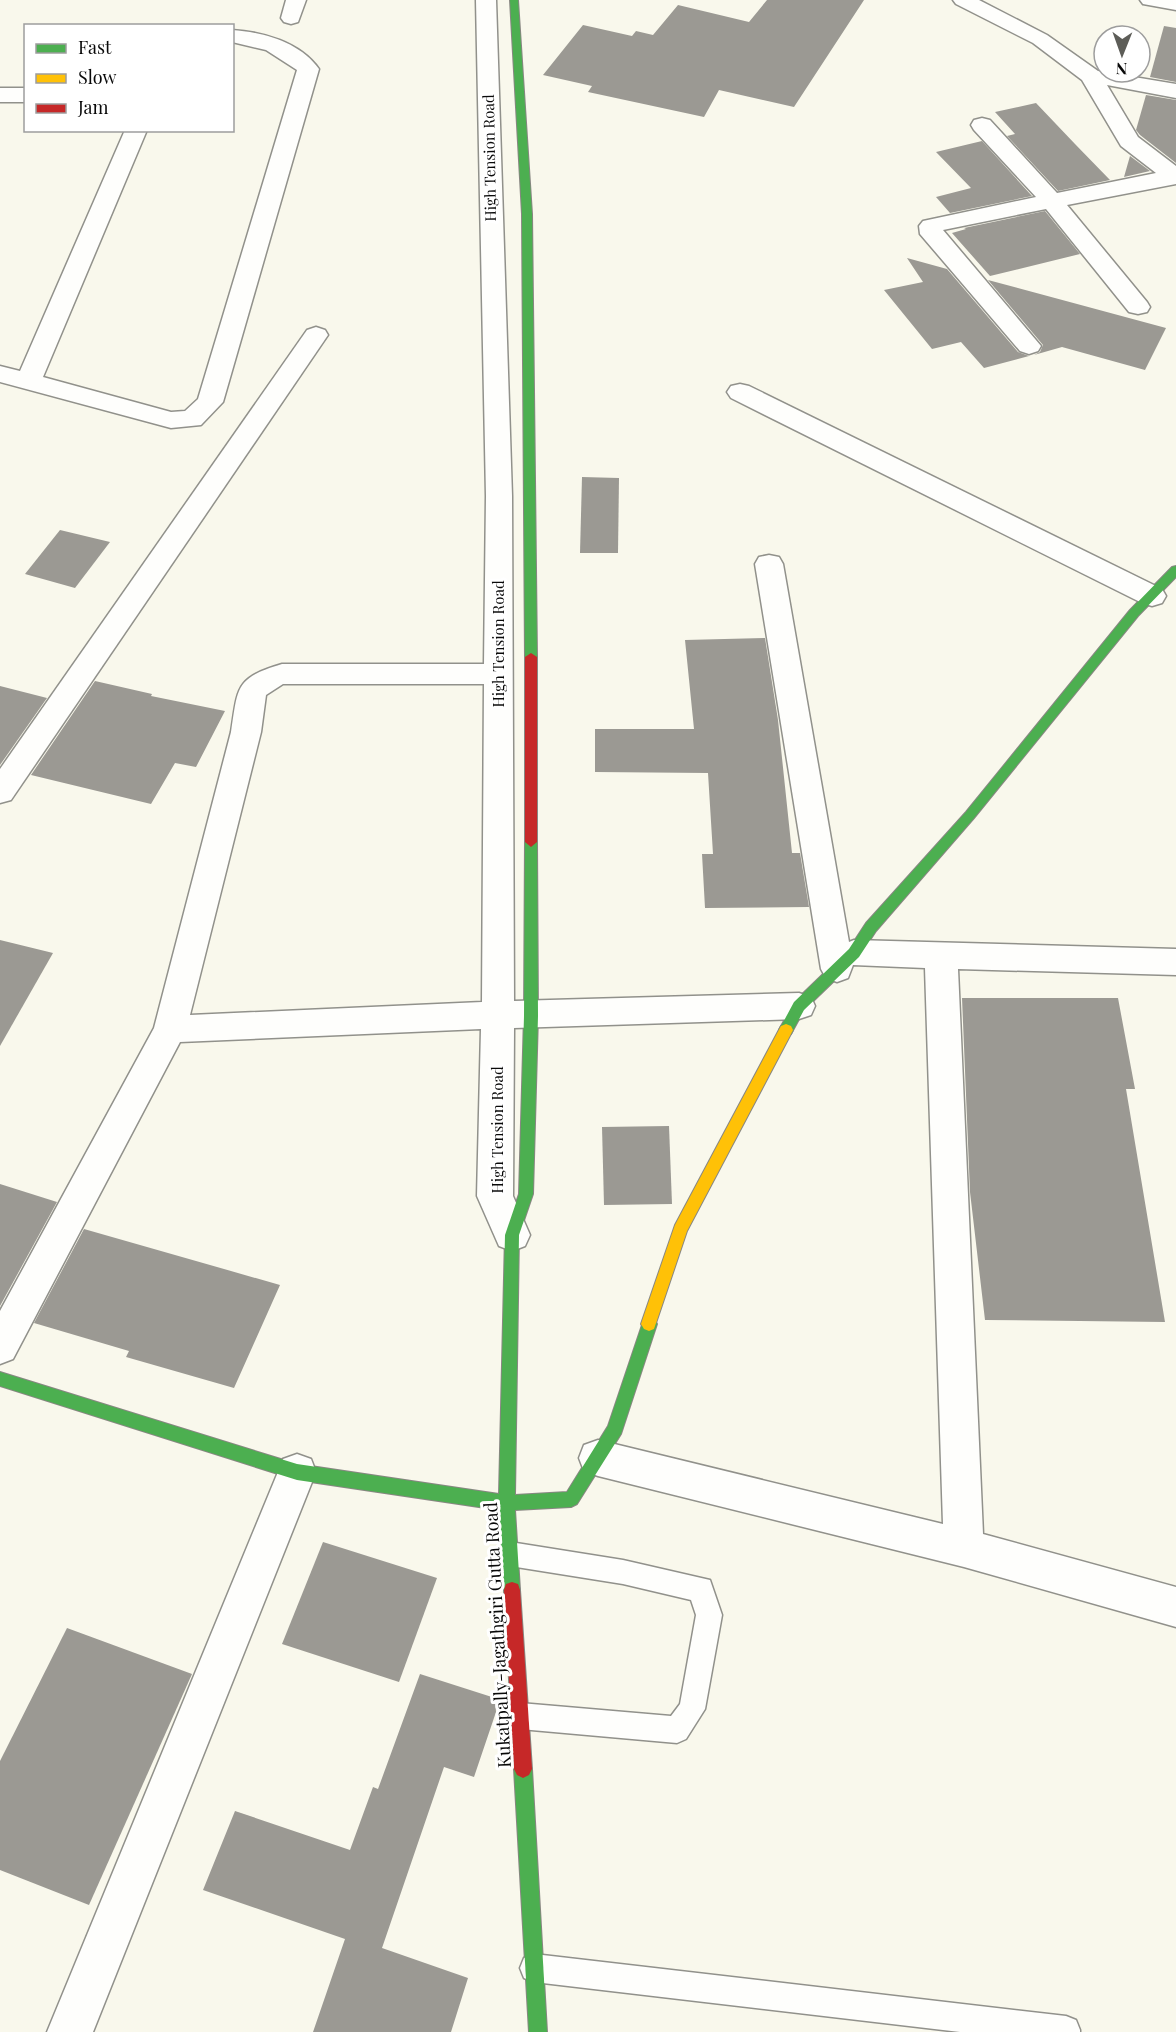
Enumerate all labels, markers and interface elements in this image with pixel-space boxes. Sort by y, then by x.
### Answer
legend [24,24,234,132]
north arrow [1092,24,1152,84]
text: Fast [78,35,112,59]
text: N [1115,59,1128,80]
text: Slow [78,65,116,89]
street label: High Tension Road [478,94,500,222]
text: Jam [77,95,108,119]
street label: High Tension Road [488,580,508,708]
street label: High Tension Road [487,1066,507,1194]
street label: Kukatpally-Jagathgiri Gutta Road [478,1501,516,1768]

